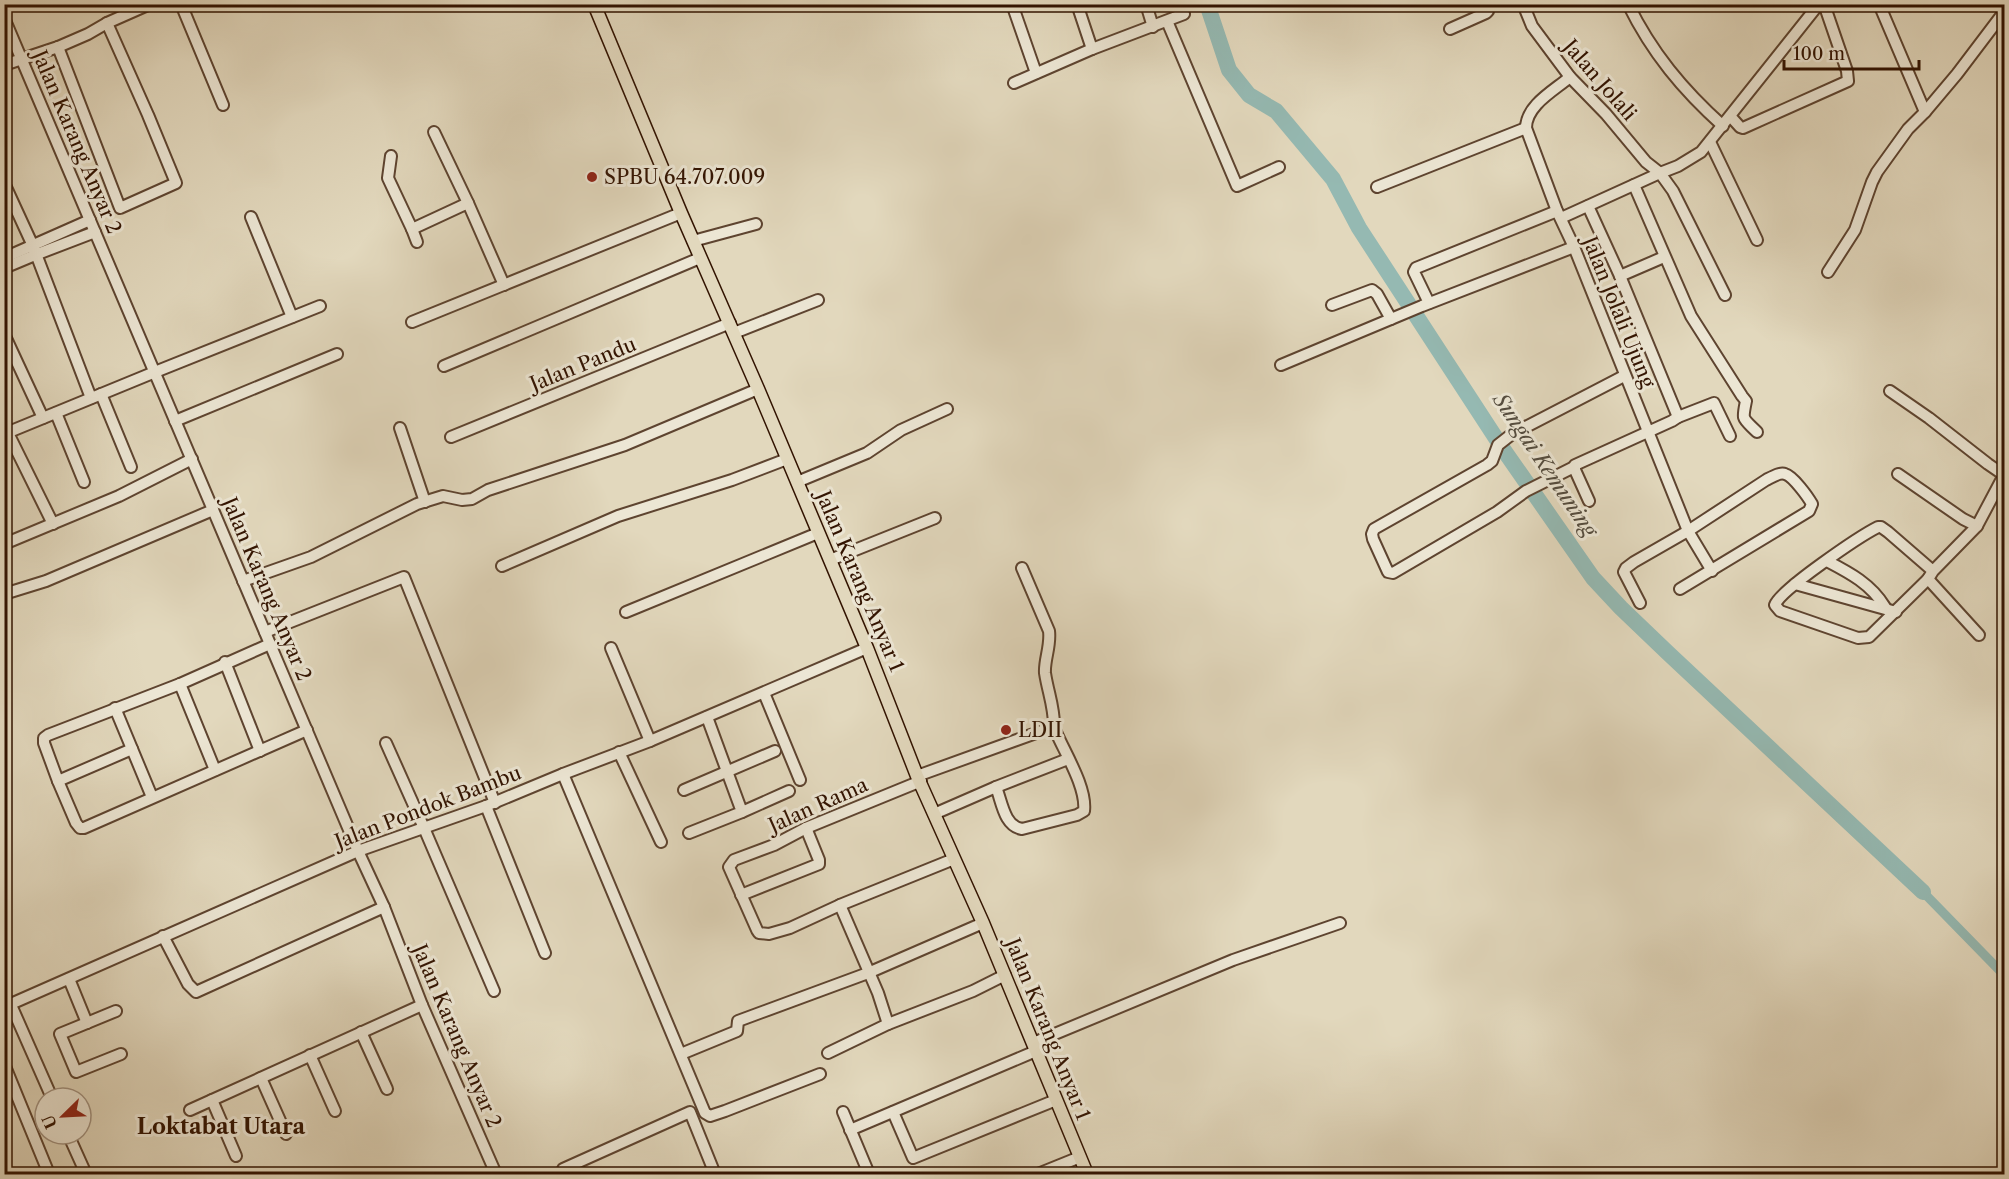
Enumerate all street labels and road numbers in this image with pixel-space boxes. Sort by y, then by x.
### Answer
street label: Jalan Jolali [1556,32,1642,125]
street label: Jalan Karang Anyar 2 [26,44,127,237]
street label: Jalan Jolali Ujung [1577,230,1660,392]
street label: Jalan Pandu [524,332,640,397]
street label: Jalan Karang Anyar 1 [810,484,909,676]
street label: Jalan Karang Anyar 2 [216,491,317,684]
street label: Jalan Pondok Bambu [329,760,525,855]
street label: Jalan Rama [762,772,872,839]
street label: Jalan Karang Anyar 1 [999,932,1096,1124]
street label: Jalan Karang Anyar 2 [406,938,507,1131]

